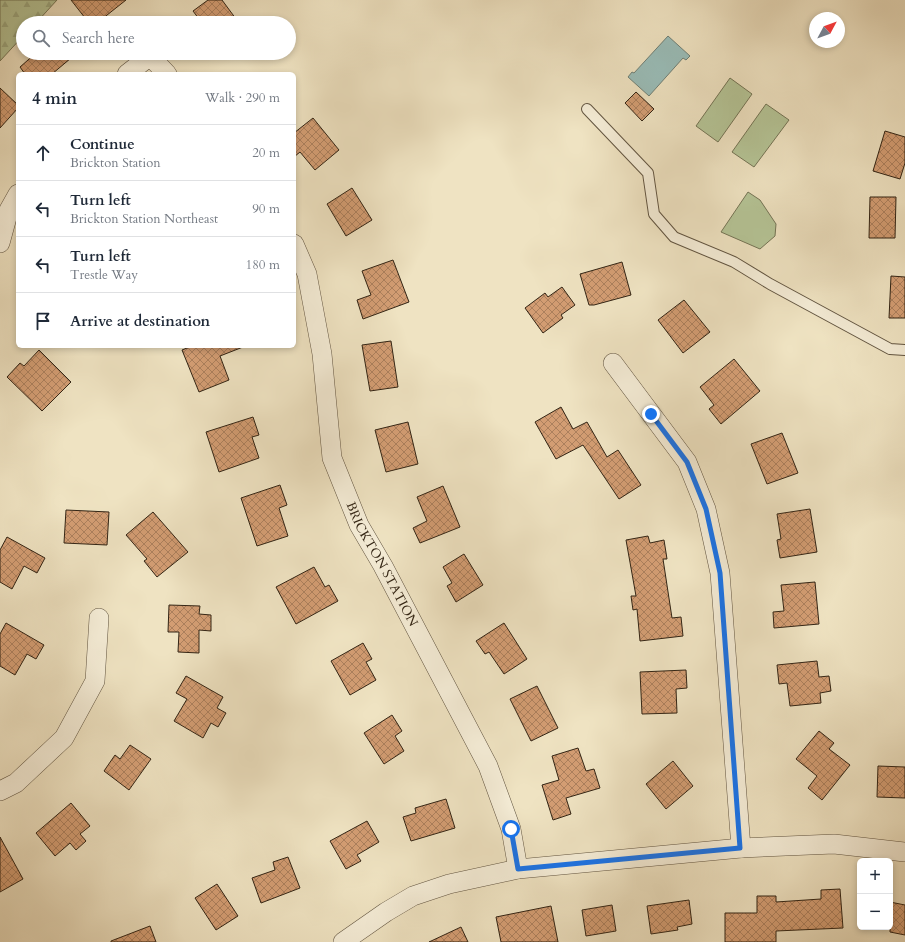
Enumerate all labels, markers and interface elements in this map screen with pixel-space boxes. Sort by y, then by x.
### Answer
north arrow [809,12,845,48]
search box [16,16,296,60]
icon: search [30,27,52,49]
text: Search here [62,28,135,48]
text: 4 min [32,87,77,110]
text: Walk · 290 m [205,89,280,107]
text: Continue [70,134,135,154]
icon: ahead [32,142,54,164]
text: 20 m [252,144,280,162]
text: Brickton Station [70,154,161,172]
text: Turn left [70,190,131,210]
icon: left [32,198,54,220]
text: 90 m [252,200,280,218]
text: Brickton Station Northeast [70,210,218,228]
text: Turn left [70,246,131,266]
icon: left [32,254,54,276]
text: 180 m [246,256,280,274]
text: Trestle Way [70,266,138,284]
icon: arrive [32,310,54,332]
text: Arrive at destination [70,311,210,331]
route end [642,405,660,423]
street label: BRICKTON STATION [342,499,422,630]
route start [502,820,520,838]
map controls [857,858,893,930]
button: + [857,858,893,894]
button: − [857,894,893,930]

